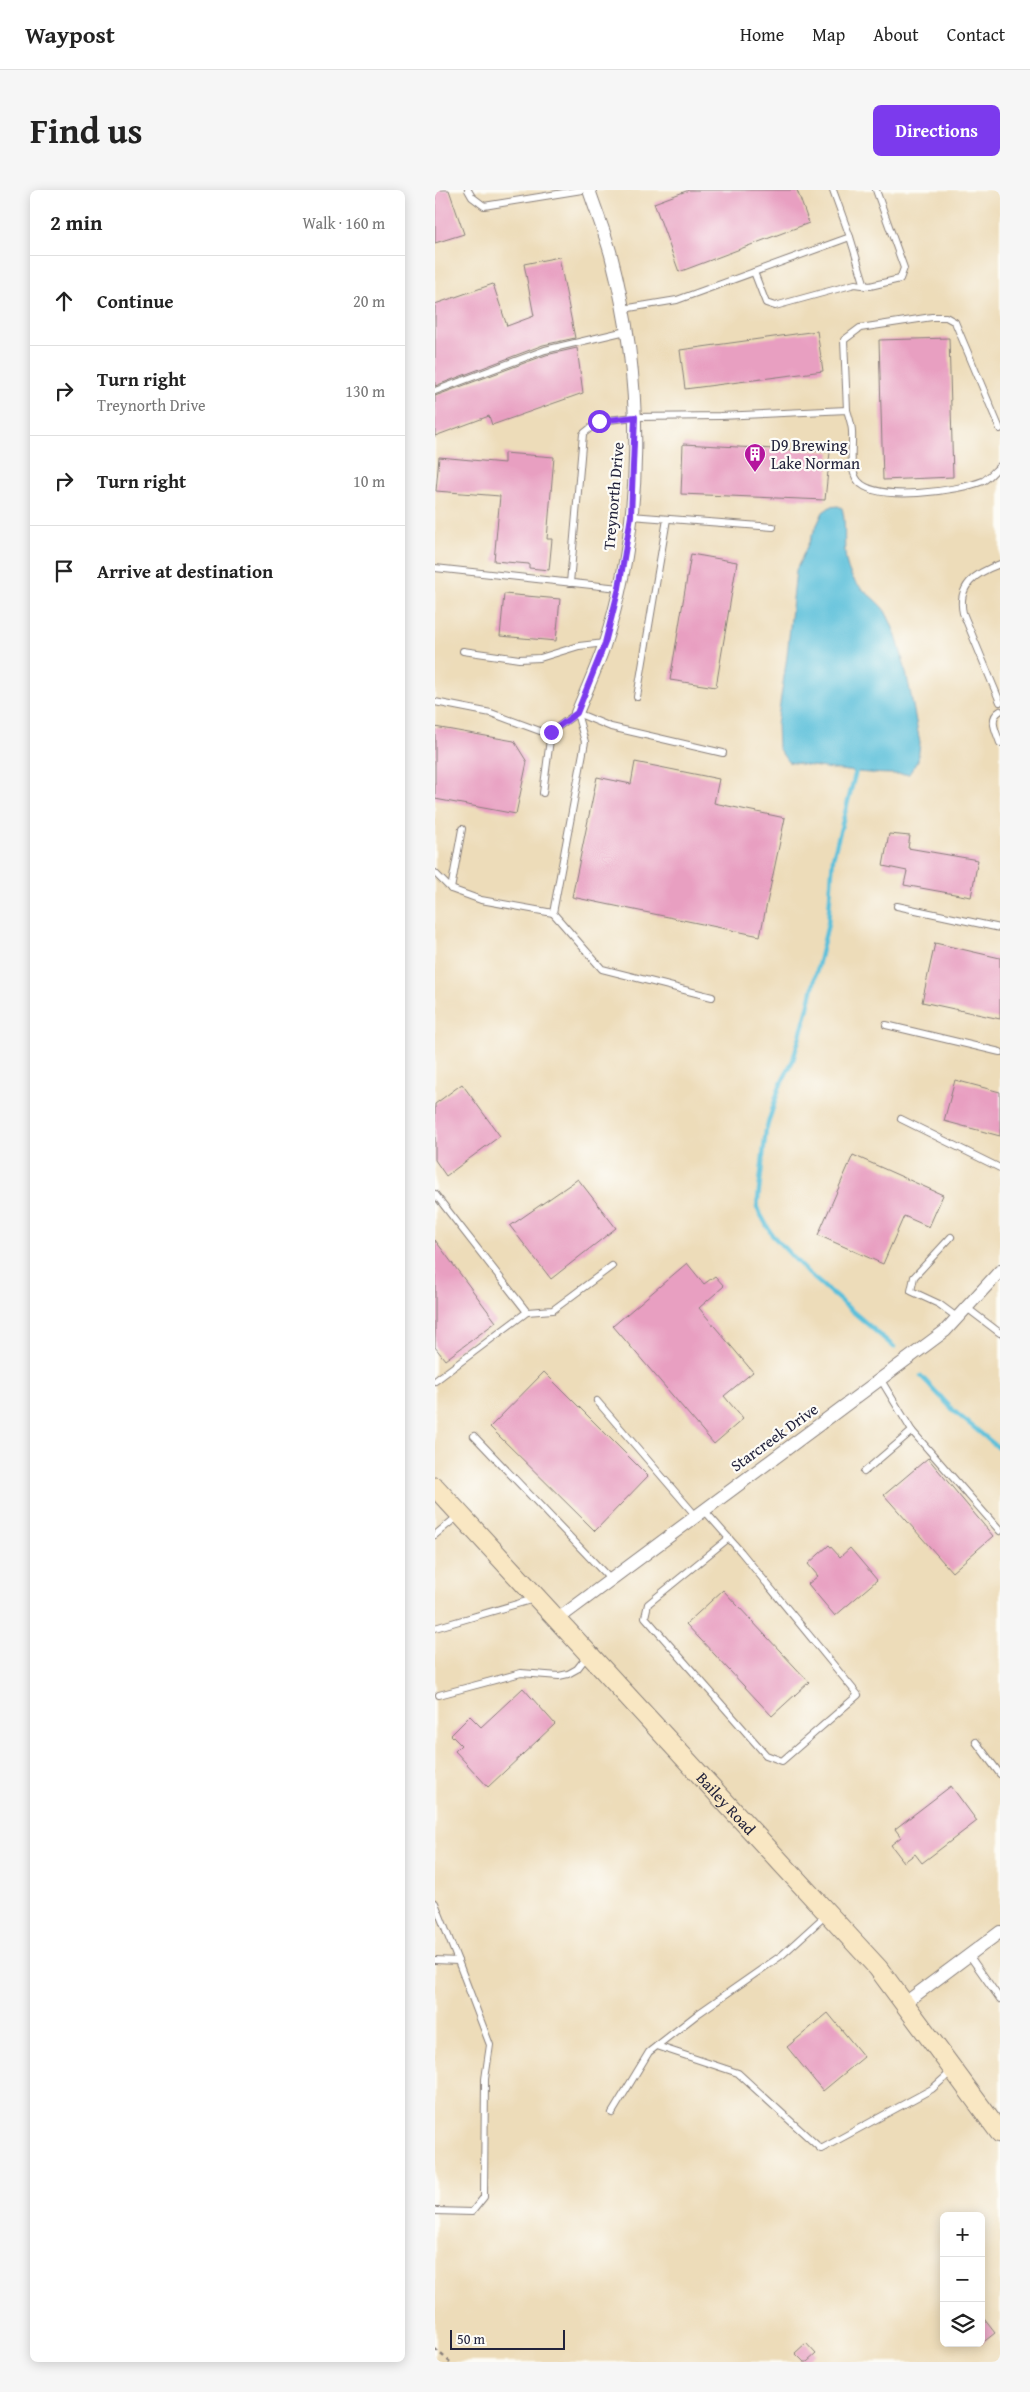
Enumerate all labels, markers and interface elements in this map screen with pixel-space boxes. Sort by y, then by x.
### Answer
text: Waypost [25,17,115,52]
text: Home [740,21,784,48]
text: Map [812,21,845,48]
text: About [873,21,919,48]
text: Contact [947,21,1005,48]
text: Find us [30,105,143,156]
button: Directions [873,105,1000,156]
text: 2 min [50,207,102,238]
text: Walk · 160 m [302,211,385,235]
icon: ahead [50,287,78,315]
text: Continue [97,287,174,315]
text: 20 m [353,289,385,313]
text: Turn right [97,365,186,393]
icon: right [50,377,78,405]
text: 130 m [345,379,385,403]
text: Treynorth Drive [97,393,206,417]
route start [588,410,611,433]
place label: D9 Brewing Lake Norman [771,433,860,475]
street label: Treynorth Drive [596,441,630,551]
building icon: D9 Brewing Lake Norman [743,442,767,473]
icon: right [50,467,78,495]
text: Turn right [97,467,186,495]
text: 10 m [353,469,385,493]
icon: arrive [50,557,78,585]
text: Arrive at destination [97,557,273,585]
route end [540,721,563,744]
street label: Starcreek Drive [725,1397,823,1477]
street label: Bailey Road [691,1766,762,1841]
map controls [940,2212,985,2347]
button: + [940,2212,985,2257]
button: − [940,2257,985,2302]
button: layers [940,2302,985,2347]
scale bar [450,2327,565,2350]
text: 50 m [457,2329,485,2349]

